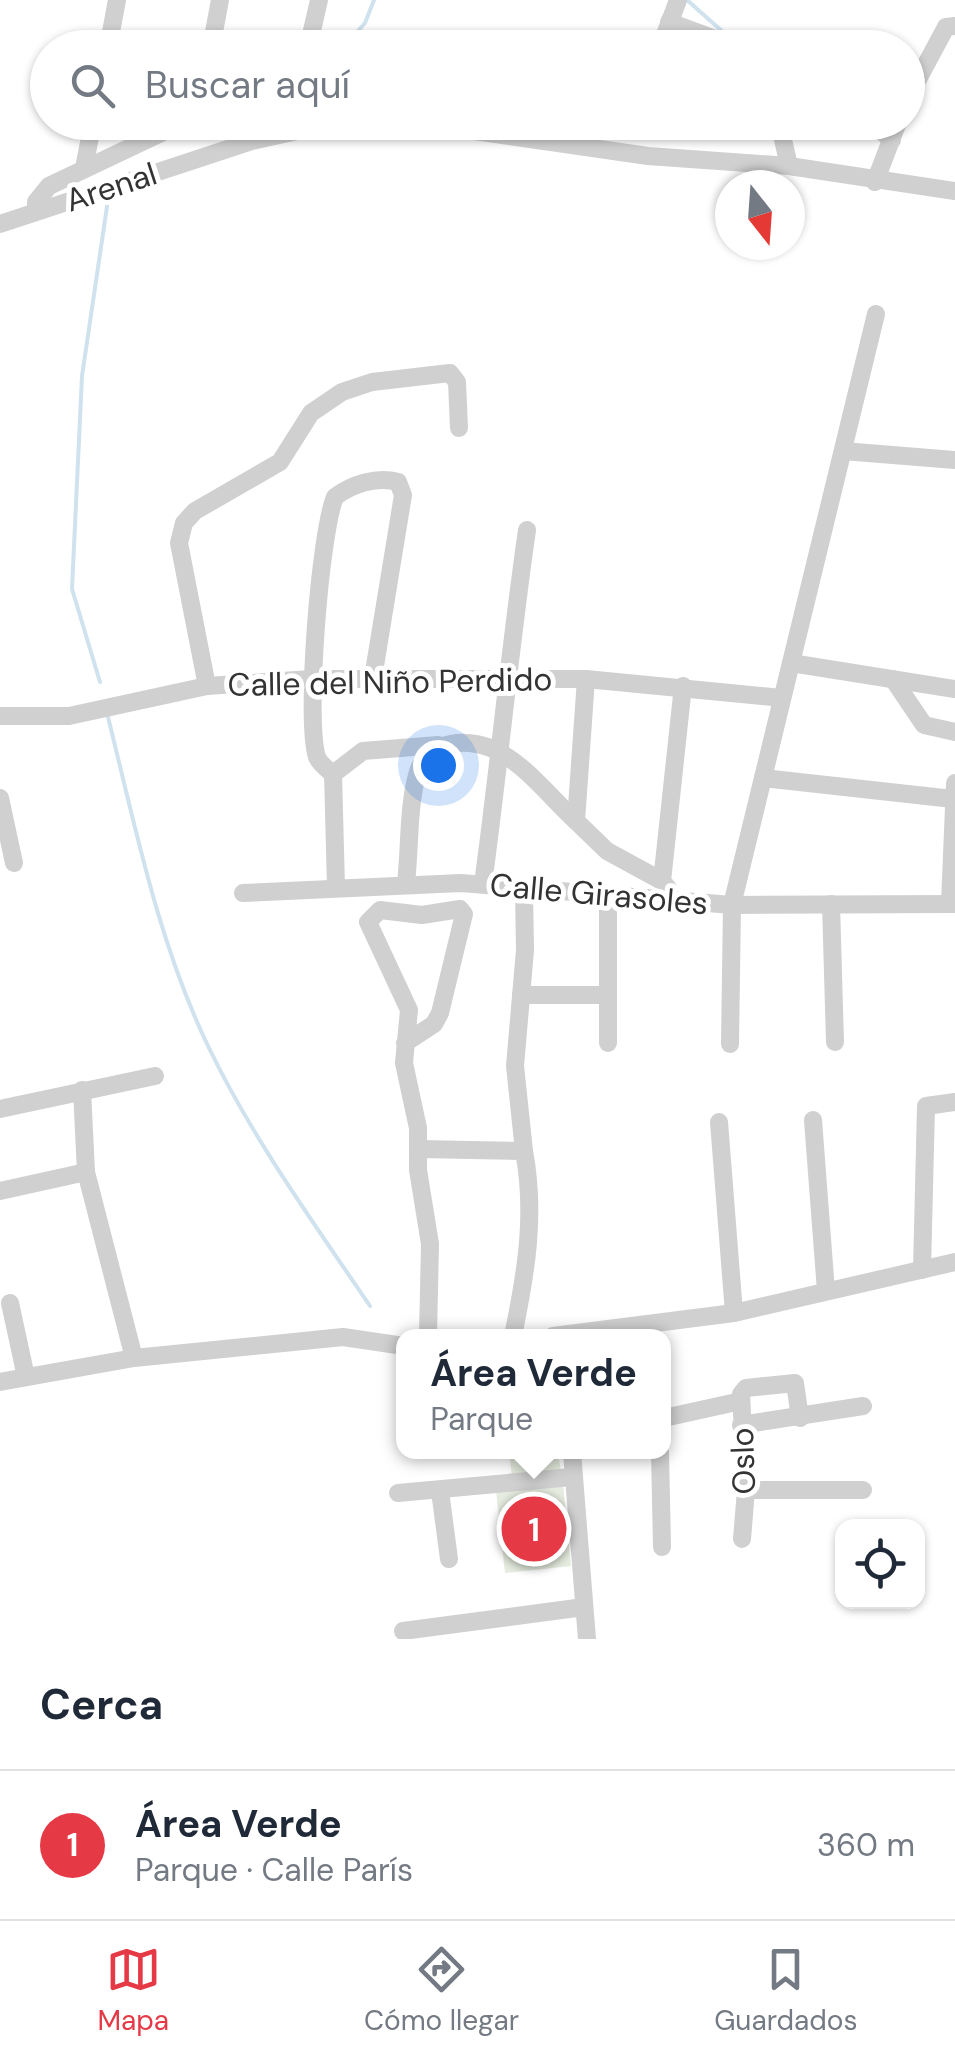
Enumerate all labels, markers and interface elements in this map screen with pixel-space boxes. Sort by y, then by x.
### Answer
search box [30,30,925,140]
icon: search [65,58,120,113]
text: Buscar aquí [145,60,350,110]
street label: Arenal [60,153,162,221]
north arrow [715,170,805,260]
street label: Calle del Niño Perdido [227,658,553,706]
your location [413,740,464,791]
street label: Calle Girasoles [488,864,710,924]
popup [396,1329,671,1459]
text: Área Verde [430,1348,637,1398]
text: Parque [430,1398,533,1440]
street label: Oslo [721,1427,765,1495]
pin: 1 [502,1492,566,1566]
map controls [835,1519,925,1609]
button: locate [835,1519,925,1609]
text: Cerca [40,1677,163,1732]
text: Área Verde [135,1799,342,1849]
text: 1 [67,1824,78,1866]
text: 360 m [817,1824,915,1866]
text: Parque · Calle París [135,1849,413,1891]
tab: Mapa [97,1942,169,2039]
tab: Cómo llegar [364,1942,519,2039]
tab: Guardados [714,1942,857,2039]

